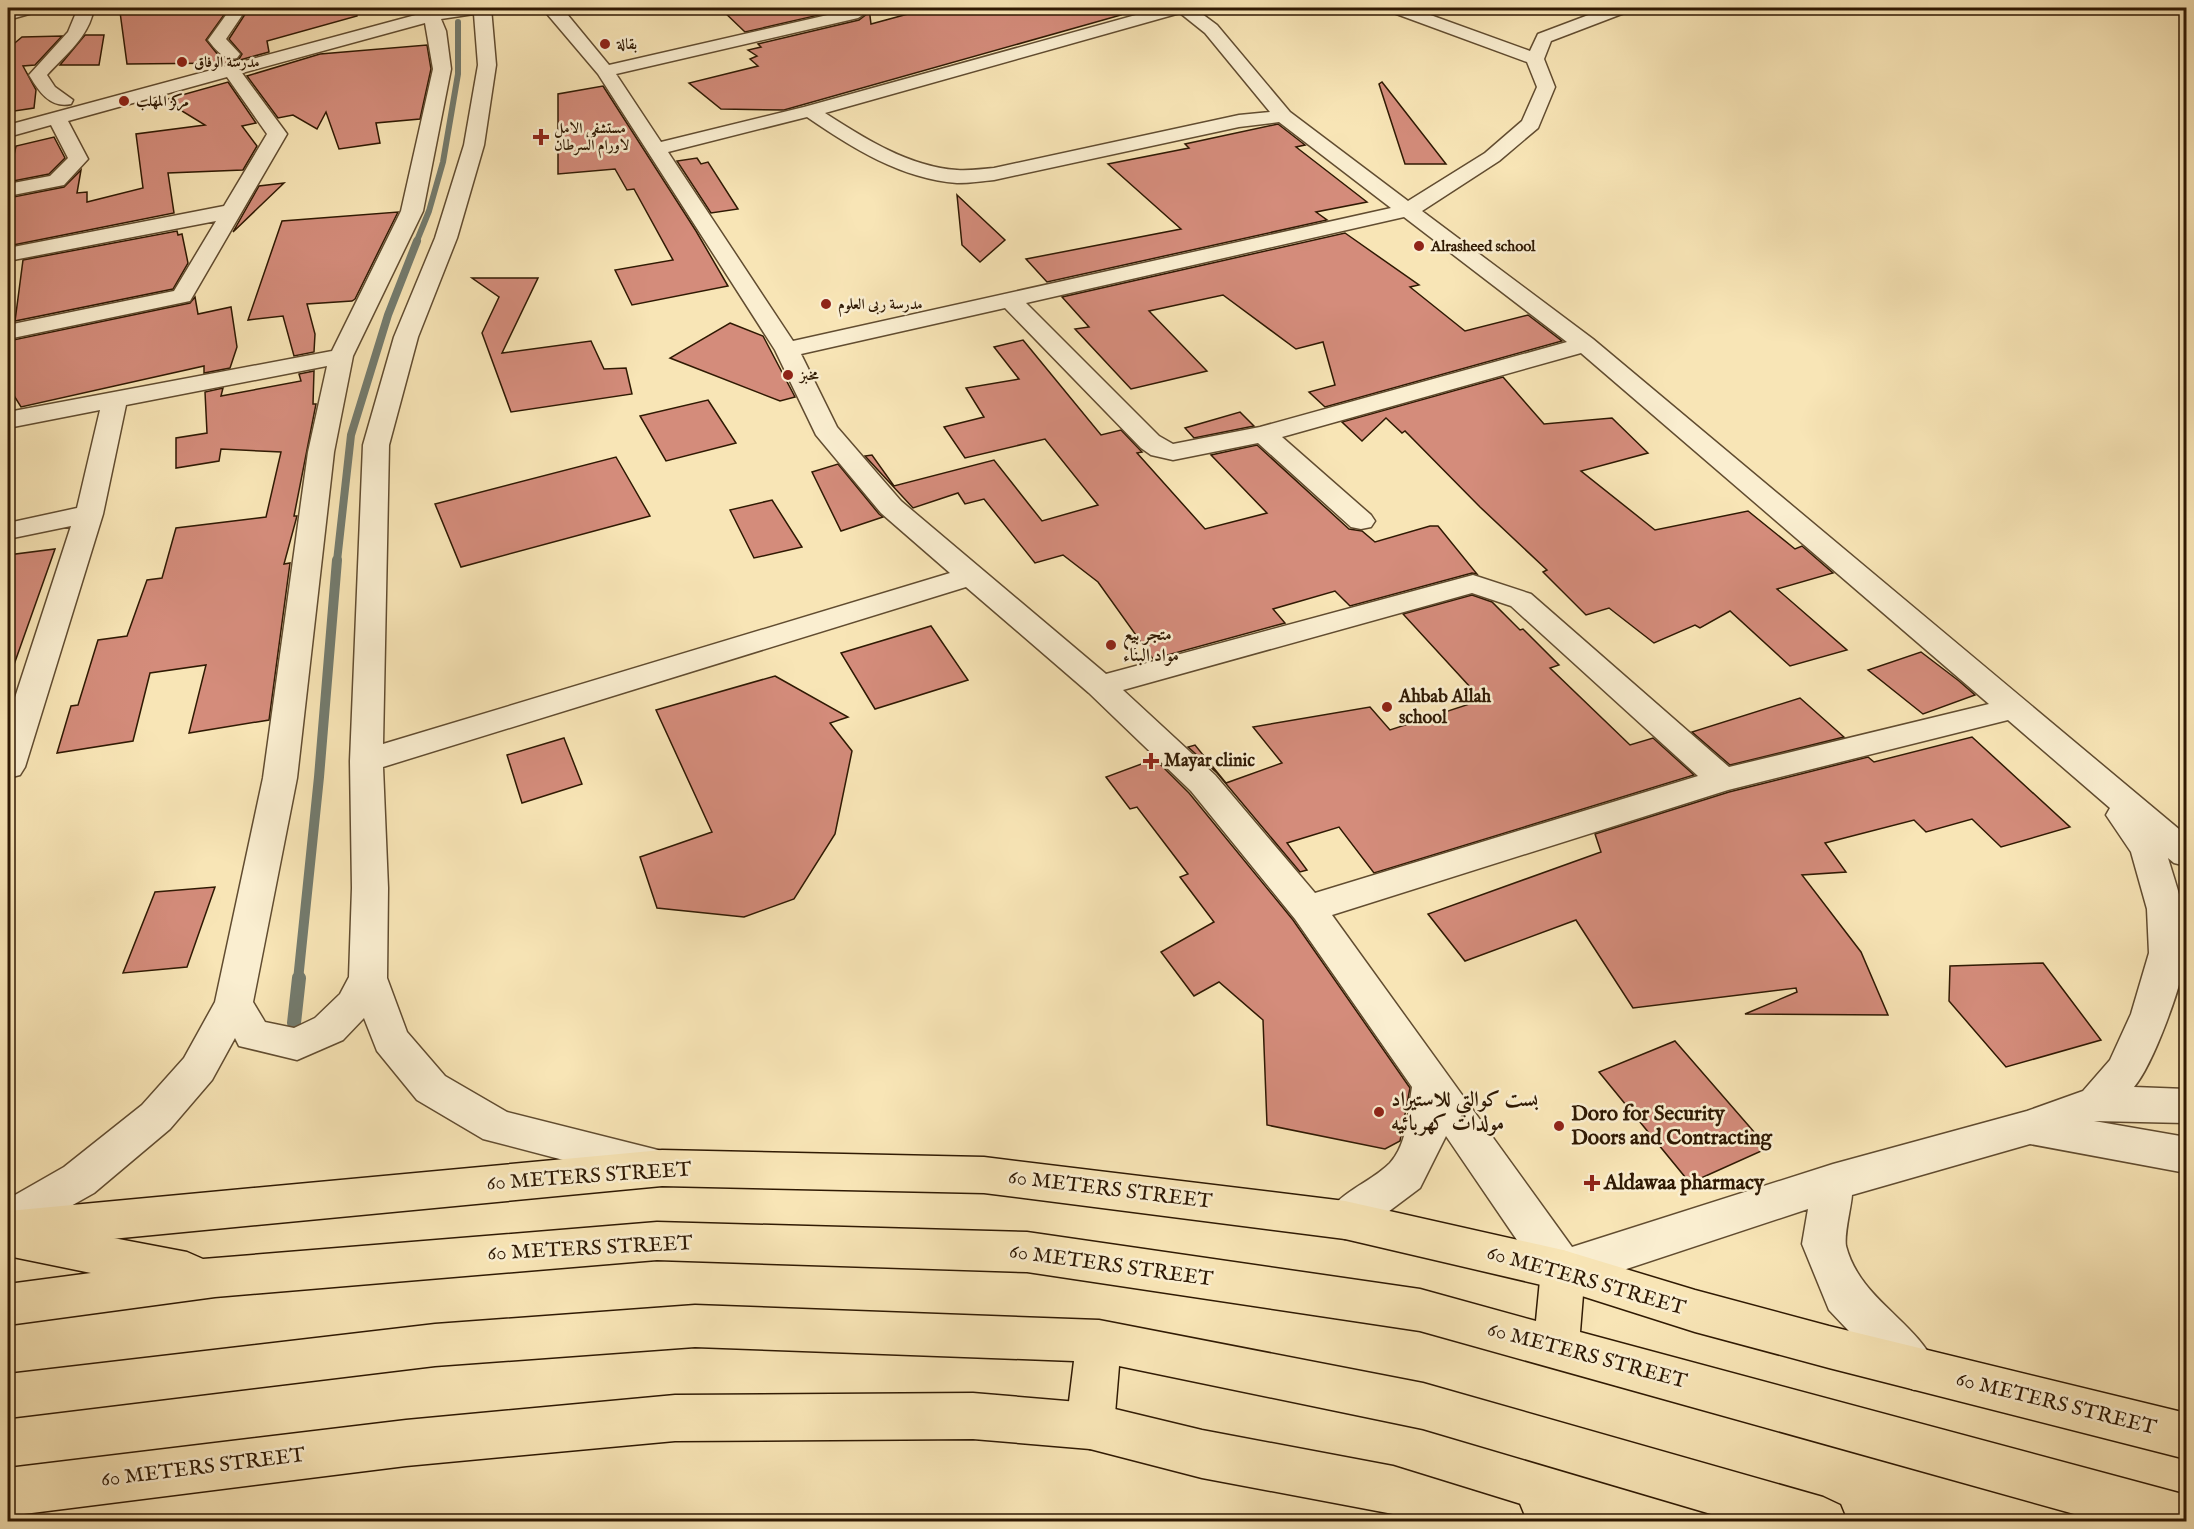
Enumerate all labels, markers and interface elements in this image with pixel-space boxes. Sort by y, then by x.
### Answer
place label: بقالة [616,35,637,54]
marker: بقالة [598,37,612,51]
place label: مدرسة الوفاق [194,53,260,72]
marker: مدرسة الوفاق [175,55,189,69]
place label: مركز المهلب [136,92,189,111]
marker: مركز المهلب [117,94,131,108]
place label: مستشفى الامل لاورام السرطان [554,119,630,158]
marker: مستشفى الامل لاورام السرطان [532,128,550,146]
place label: Alrasheed school [1430,237,1536,256]
marker: Alrasheed school [1412,239,1426,253]
place label: مدرسة ربى العلوم [838,295,923,317]
marker: مدرسة ربى العلوم [819,297,833,311]
place label: مخبز [798,366,820,385]
marker: مخبز [781,368,795,382]
place label: متجر بيع مواد البناء [1123,624,1179,668]
marker: متجر بيع مواد البناء [1104,638,1118,652]
place label: Ahbab Allah school [1398,686,1492,730]
marker: Ahbab Allah school [1380,700,1394,714]
place label: Mayar clinic [1164,750,1255,773]
marker: Mayar clinic [1142,752,1160,770]
place label: بست كوالتي للاستيراد مولدات كهربائيه [1391,1087,1538,1138]
place label: Doro for Security Doors and Contracting [1571,1101,1773,1152]
marker: بست كوالتي للاستيراد مولدات كهربائيه [1372,1105,1386,1119]
marker: Doro for Security Doors and Contracting [1552,1119,1566,1133]
street label: 60 METERS STREET [486,1156,693,1198]
street label: 60 METERS STREET [1006,1164,1214,1216]
place label: Aldawaa pharmacy [1603,1170,1765,1197]
marker: Aldawaa pharmacy [1585,1176,1599,1190]
street label: 60 METERS STREET [487,1230,694,1268]
street label: 60 METERS STREET [1007,1238,1215,1294]
street label: 60 METERS STREET [1484,1240,1689,1322]
street label: 60 METERS STREET [1484,1316,1690,1396]
street label: 60 METERS STREET [1953,1366,2160,1442]
street label: 60 METERS STREET [99,1442,307,1494]

